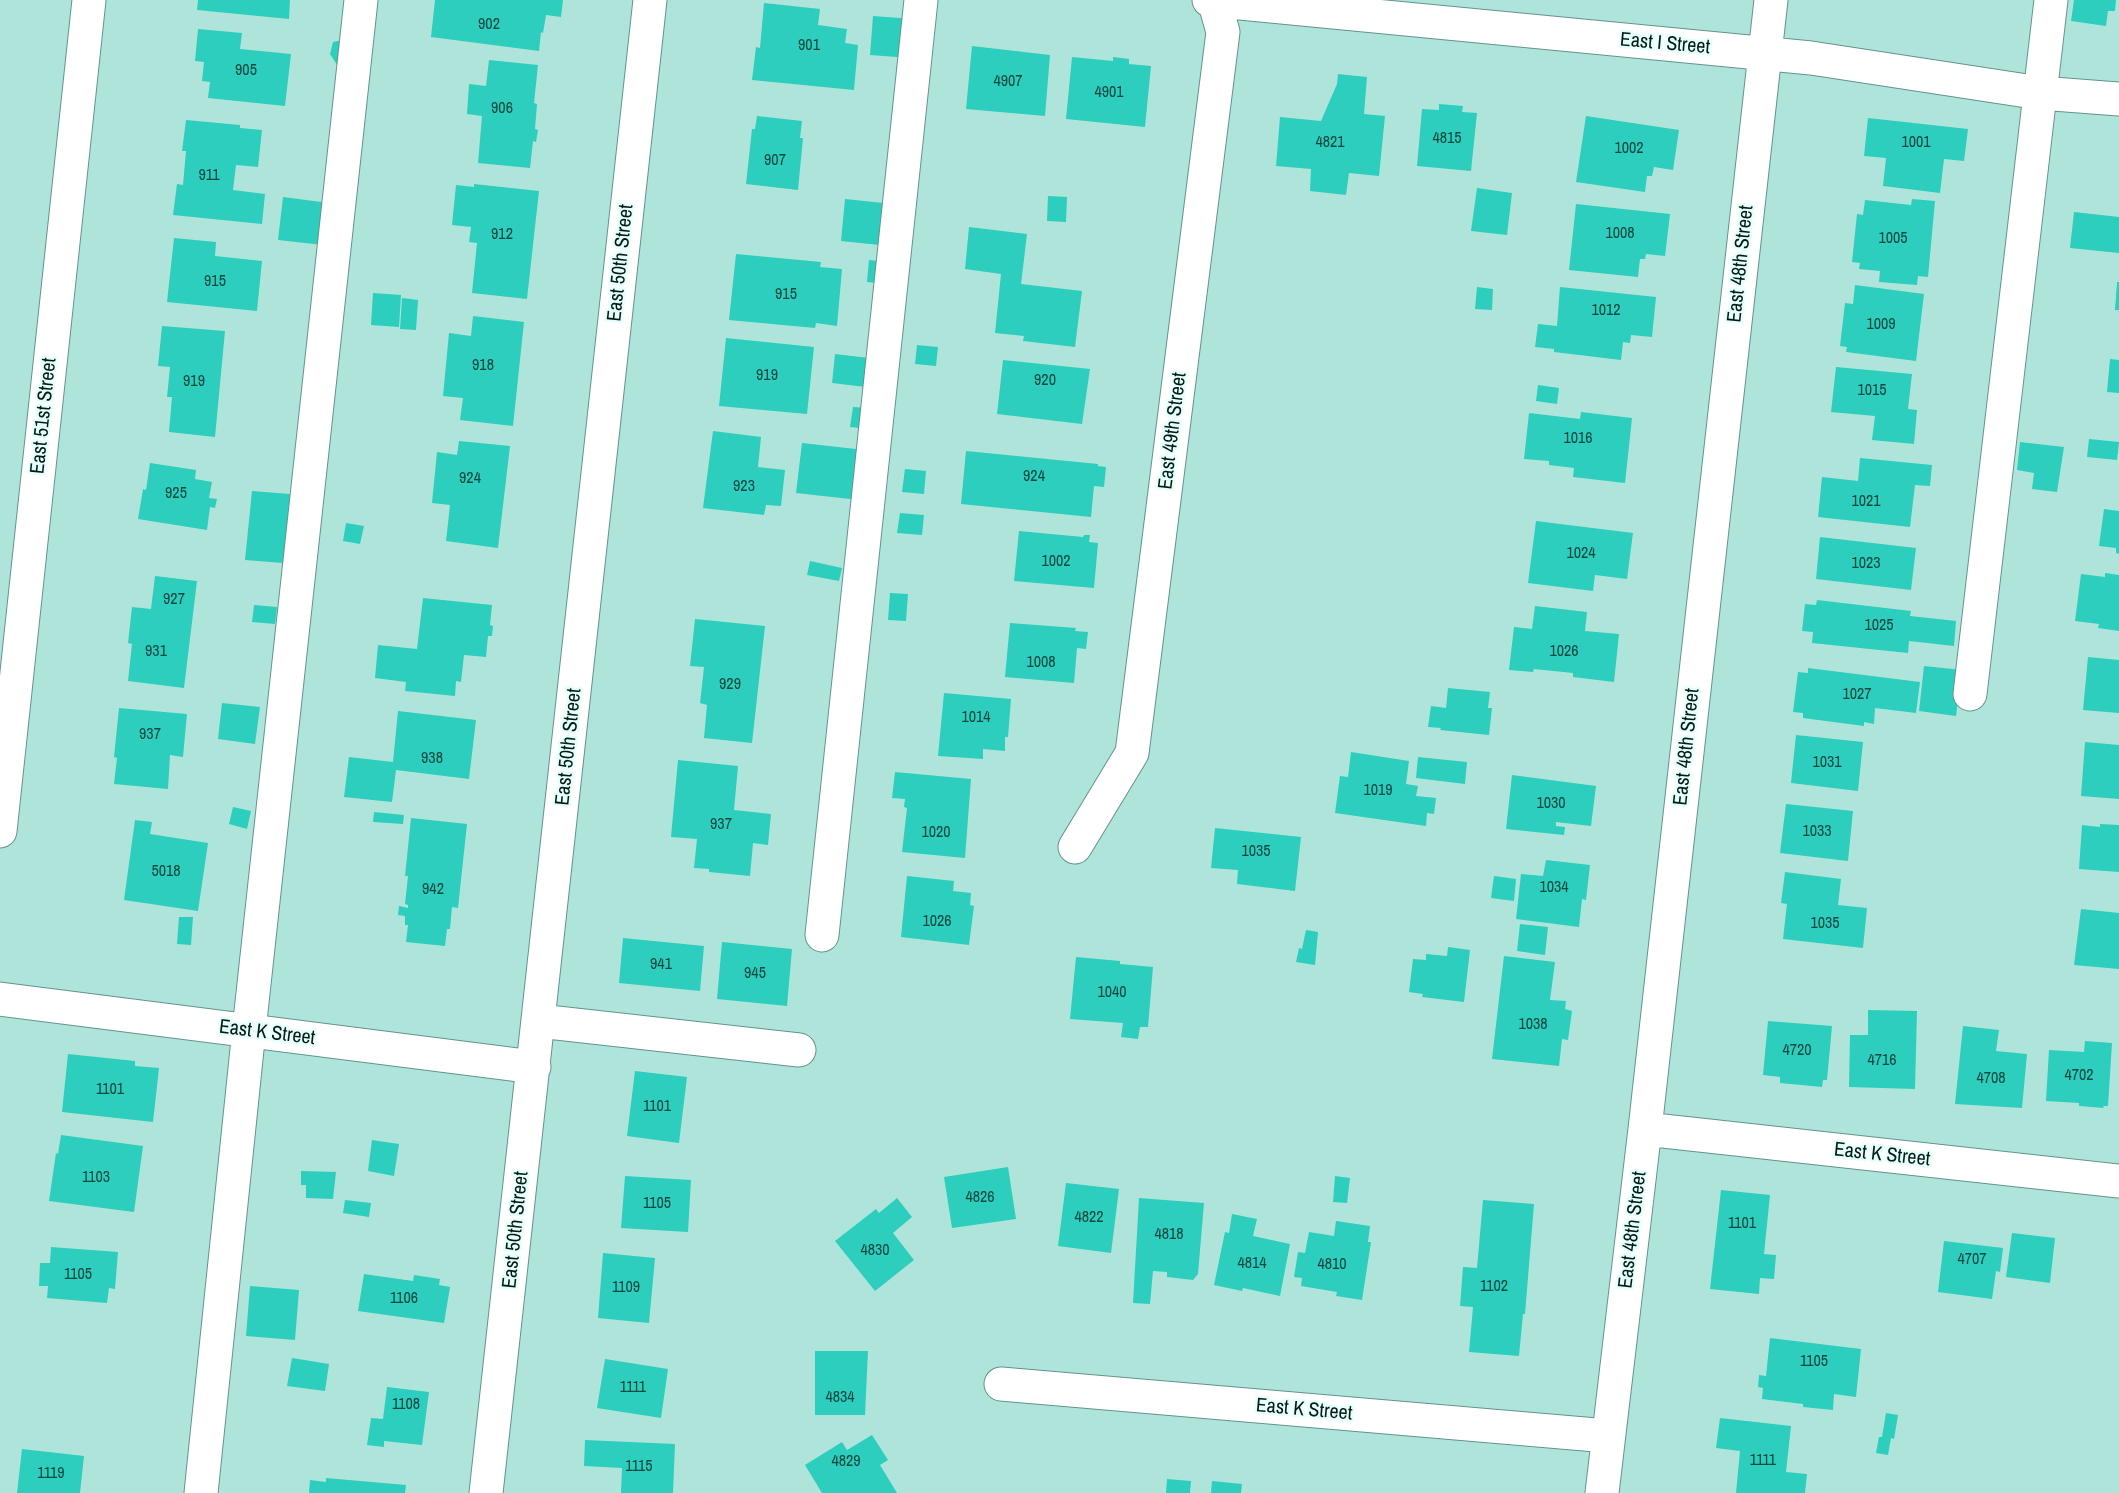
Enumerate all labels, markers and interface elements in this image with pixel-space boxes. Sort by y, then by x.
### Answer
house number: 902 [478,15,500,35]
street label: East I Street [1619,28,1711,60]
house number: 901 [798,36,820,56]
house number: 905 [235,61,257,81]
house number: 4907 [993,72,1023,92]
house number: 4901 [1094,83,1124,103]
house number: 906 [491,99,513,119]
house number: 4815 [1432,129,1462,149]
house number: 4821 [1315,133,1345,153]
house number: 1001 [1901,133,1931,153]
house number: 1002 [1614,139,1644,159]
house number: 907 [764,151,786,171]
house number: 911 [199,166,219,186]
street label: East 50th Street [603,203,639,323]
street label: East 48th Street [1723,204,1759,324]
house number: 1008 [1605,224,1635,244]
house number: 912 [491,225,513,245]
house number: 1005 [1878,229,1908,249]
house number: 915 [204,272,226,292]
house number: 915 [775,285,797,305]
house number: 1012 [1591,301,1621,321]
house number: 1009 [1866,315,1896,335]
house number: 918 [472,356,494,376]
street label: East 51st Street [26,357,62,475]
house number: 919 [756,366,778,386]
house number: 920 [1034,371,1056,391]
street label: East 49th Street [1154,371,1192,491]
house number: 919 [183,372,205,392]
house number: 1015 [1857,381,1887,401]
house number: 1016 [1563,429,1593,449]
house number: 924 [1023,467,1045,487]
house number: 924 [459,469,481,489]
house number: 923 [733,477,755,497]
house number: 925 [165,484,187,504]
house number: 1021 [1851,492,1881,512]
house number: 1024 [1566,544,1596,564]
house number: 1002 [1041,552,1071,572]
house number: 1023 [1851,554,1881,574]
house number: 927 [163,590,185,610]
house number: 1025 [1864,616,1894,636]
house number: 931 [145,642,167,662]
house number: 1026 [1549,642,1579,662]
house number: 1008 [1026,653,1056,673]
house number: 929 [719,675,741,695]
house number: 1027 [1842,685,1872,705]
street label: East 50th Street [551,687,587,807]
street label: East 48th Street [1669,687,1705,807]
house number: 1014 [961,708,991,728]
house number: 937 [139,725,161,745]
house number: 938 [421,749,443,769]
house number: 1031 [1812,753,1842,773]
house number: 1019 [1363,781,1393,801]
house number: 1030 [1536,794,1566,814]
house number: 937 [710,815,732,835]
house number: 1033 [1802,822,1832,842]
house number: 1020 [921,823,951,843]
house number: 1035 [1241,842,1271,862]
house number: 5018 [151,862,181,882]
house number: 1034 [1539,878,1569,898]
house number: 942 [422,880,444,900]
house number: 1026 [922,912,952,932]
house number: 1035 [1810,914,1840,934]
house number: 941 [650,955,672,975]
house number: 945 [744,964,766,984]
house number: 1040 [1097,983,1127,1003]
street label: East K Street [218,1015,316,1051]
house number: 1038 [1518,1015,1548,1035]
house number: 4720 [1782,1041,1812,1061]
house number: 4716 [1867,1051,1897,1071]
house number: 4702 [2064,1066,2094,1086]
house number: 4708 [1976,1069,2006,1089]
house number: 1101 [96,1080,124,1100]
house number: 1101 [643,1097,671,1117]
street label: East K Street [1833,1138,1931,1172]
house number: 1103 [82,1168,110,1188]
street label: East 50th Street [498,1170,534,1290]
street label: East 48th Street [1614,1170,1652,1290]
house number: 4826 [965,1188,995,1208]
house number: 1105 [643,1194,671,1214]
house number: 4822 [1074,1208,1104,1228]
house number: 1101 [1728,1214,1756,1234]
house number: 4818 [1154,1225,1184,1245]
house number: 4830 [860,1241,890,1261]
house number: 4707 [1957,1250,1987,1270]
house number: 4814 [1237,1254,1267,1274]
house number: 4810 [1317,1255,1347,1275]
house number: 1105 [64,1265,92,1285]
house number: 1102 [1480,1277,1508,1297]
house number: 1109 [612,1278,640,1298]
house number: 1106 [390,1289,418,1309]
house number: 1105 [1800,1352,1828,1372]
house number: 1111 [620,1378,646,1398]
house number: 4834 [825,1388,855,1408]
street label: East K Street [1255,1394,1353,1426]
house number: 1108 [392,1395,420,1415]
house number: 1111 [1750,1451,1776,1471]
house number: 4829 [831,1452,861,1472]
house number: 1115 [625,1457,653,1477]
house number: 1119 [37,1464,65,1484]

